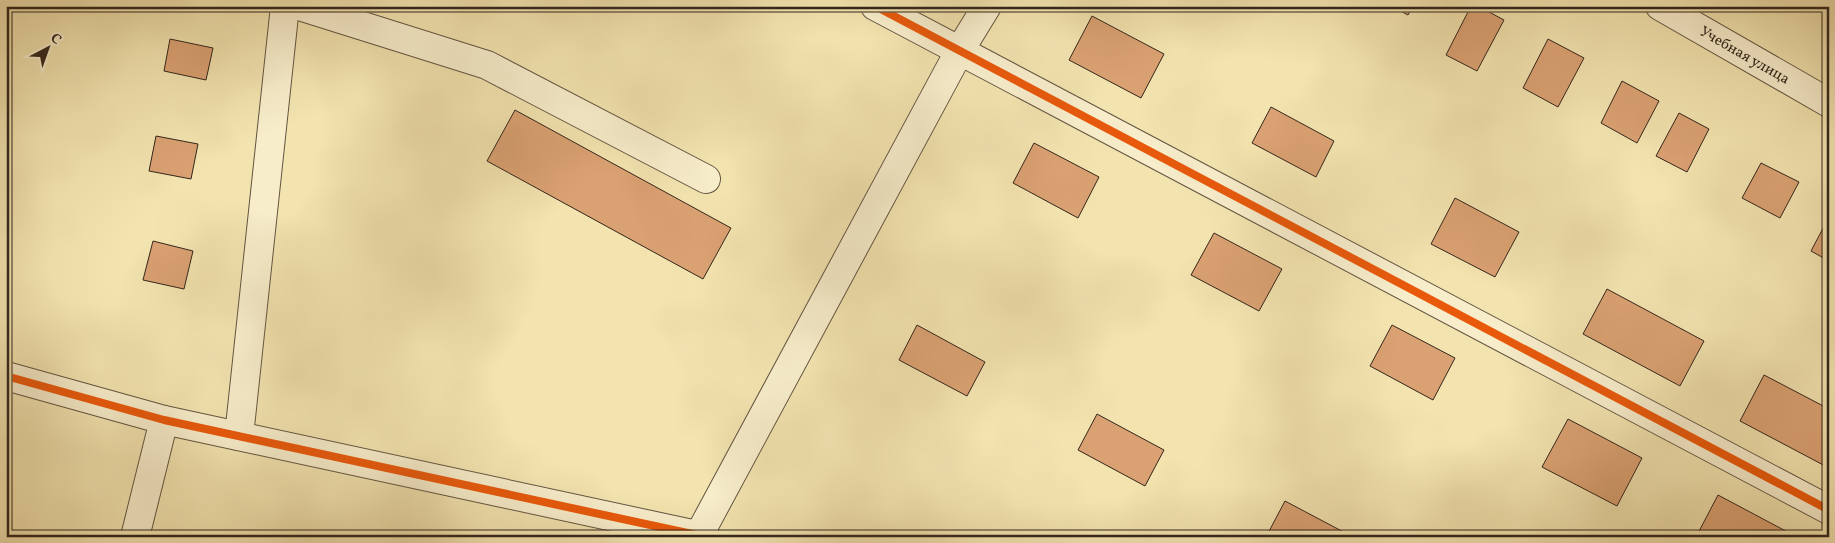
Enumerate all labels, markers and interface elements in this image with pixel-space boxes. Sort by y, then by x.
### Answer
north arrow [22,22,72,72]
street label: Учебная улица [1695,22,1793,90]
text: С [46,29,65,49]

